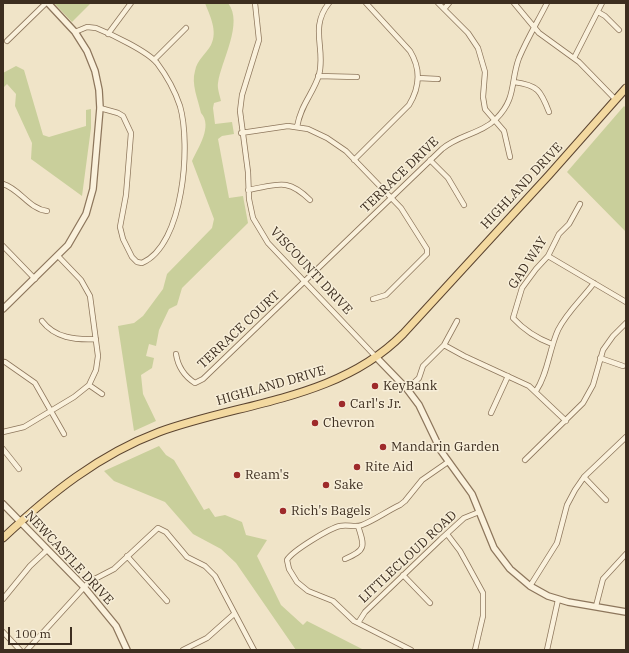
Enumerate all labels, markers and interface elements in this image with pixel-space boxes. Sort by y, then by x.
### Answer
street label: TERRACE DRIVE [358,134,442,216]
street label: HIGHLAND DRIVE [478,139,566,233]
street label: VISCOUNTI DRIVE [267,224,355,318]
street label: GAD WAY [505,234,551,292]
street label: TERRACE COURT [195,288,283,372]
street label: HIGHLAND DRIVE [215,363,327,409]
place label: KeyBank [383,378,437,394]
marker: KeyBank [370,381,380,391]
place label: Carl's Jr. [350,396,401,412]
marker: Carl's Jr. [337,399,347,409]
place label: Chevron [323,415,375,431]
marker: Chevron [310,418,320,428]
place label: Mandarin Garden [391,439,499,455]
marker: Mandarin Garden [378,442,388,452]
place label: Rite Aid [365,459,413,475]
marker: Rite Aid [352,462,362,472]
place label: Ream's [245,467,289,483]
marker: Ream's [232,470,242,480]
place label: Sake [334,477,363,493]
marker: Sake [321,480,331,490]
place label: Rich's Bagels [291,503,371,519]
marker: Rich's Bagels [278,506,288,516]
street label: NEWCASTLE DRIVE [22,508,116,608]
street label: LITTLECLOUD ROAD [356,508,460,606]
scale bar [10,619,74,645]
text: 100 m [15,626,51,641]

